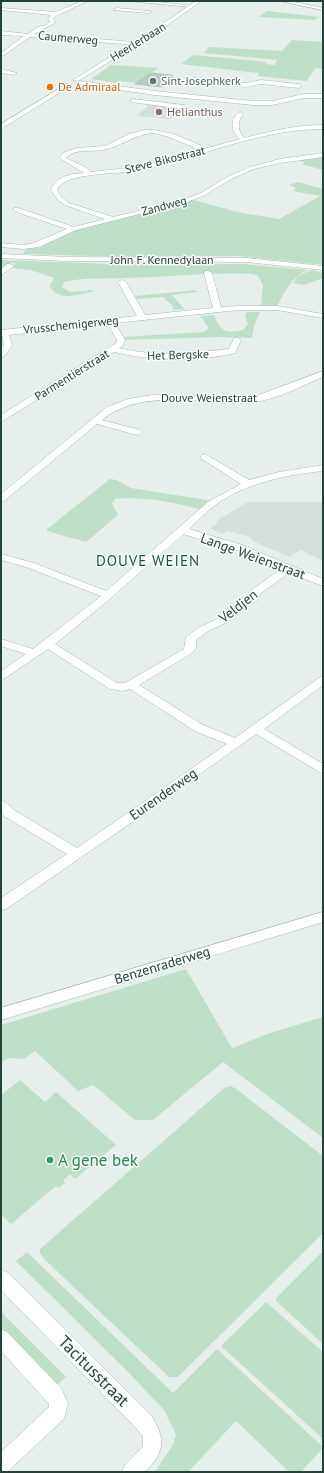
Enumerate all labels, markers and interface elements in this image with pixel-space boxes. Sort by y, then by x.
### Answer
street label: Heerlerbaan [107,19,168,65]
street label: Caumerweg [37,27,99,48]
place label: Sint-Josephkerk [161,73,241,88]
marker: Sint-Josephkerk [148,76,158,86]
place label: De Admiraal [58,79,121,94]
marker: De Admiraal [45,82,55,92]
place label: Helianthus [167,104,223,119]
marker: Helianthus [154,107,164,117]
street label: Steve Bikostraat [123,142,207,177]
street label: Zandweg [140,192,188,219]
street label: John F. Kennedylaan [109,252,214,267]
street label: Vrusschemigerweg [22,312,119,337]
street label: Parmentierstraat [32,346,112,404]
street label: Het Bergske [147,346,209,363]
street label: Douve Weienstraat [161,390,257,405]
street label: Lange Weienstraat [198,529,308,583]
district label: DOUVE WEIEN [96,551,200,570]
street label: Veldjen [214,585,261,627]
street label: Eurenderweg [126,764,200,824]
street label: Benzenraderweg [112,942,212,988]
place label: A gene bek [58,1149,138,1171]
marker: A gene bek [45,1155,55,1165]
street label: Tacitusstraat [54,1331,134,1411]

